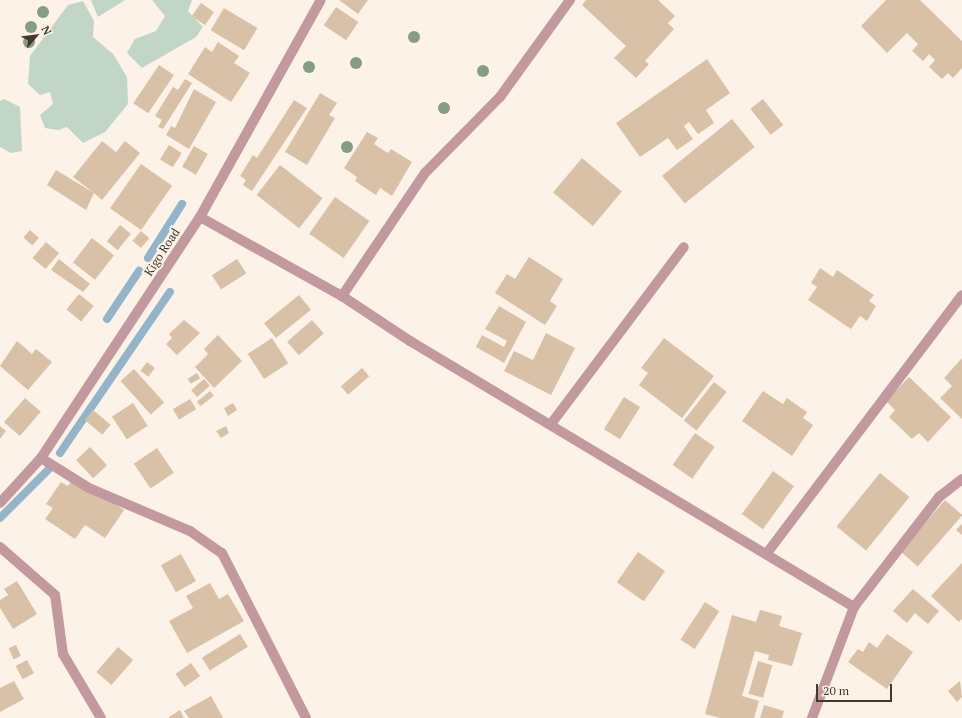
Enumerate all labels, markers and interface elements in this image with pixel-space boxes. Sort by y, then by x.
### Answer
north arrow [16,16,56,56]
text: N [38,23,55,37]
street label: Kigo Road [141,225,183,279]
scale bar [818,676,894,702]
text: 20 m [823,683,849,698]

